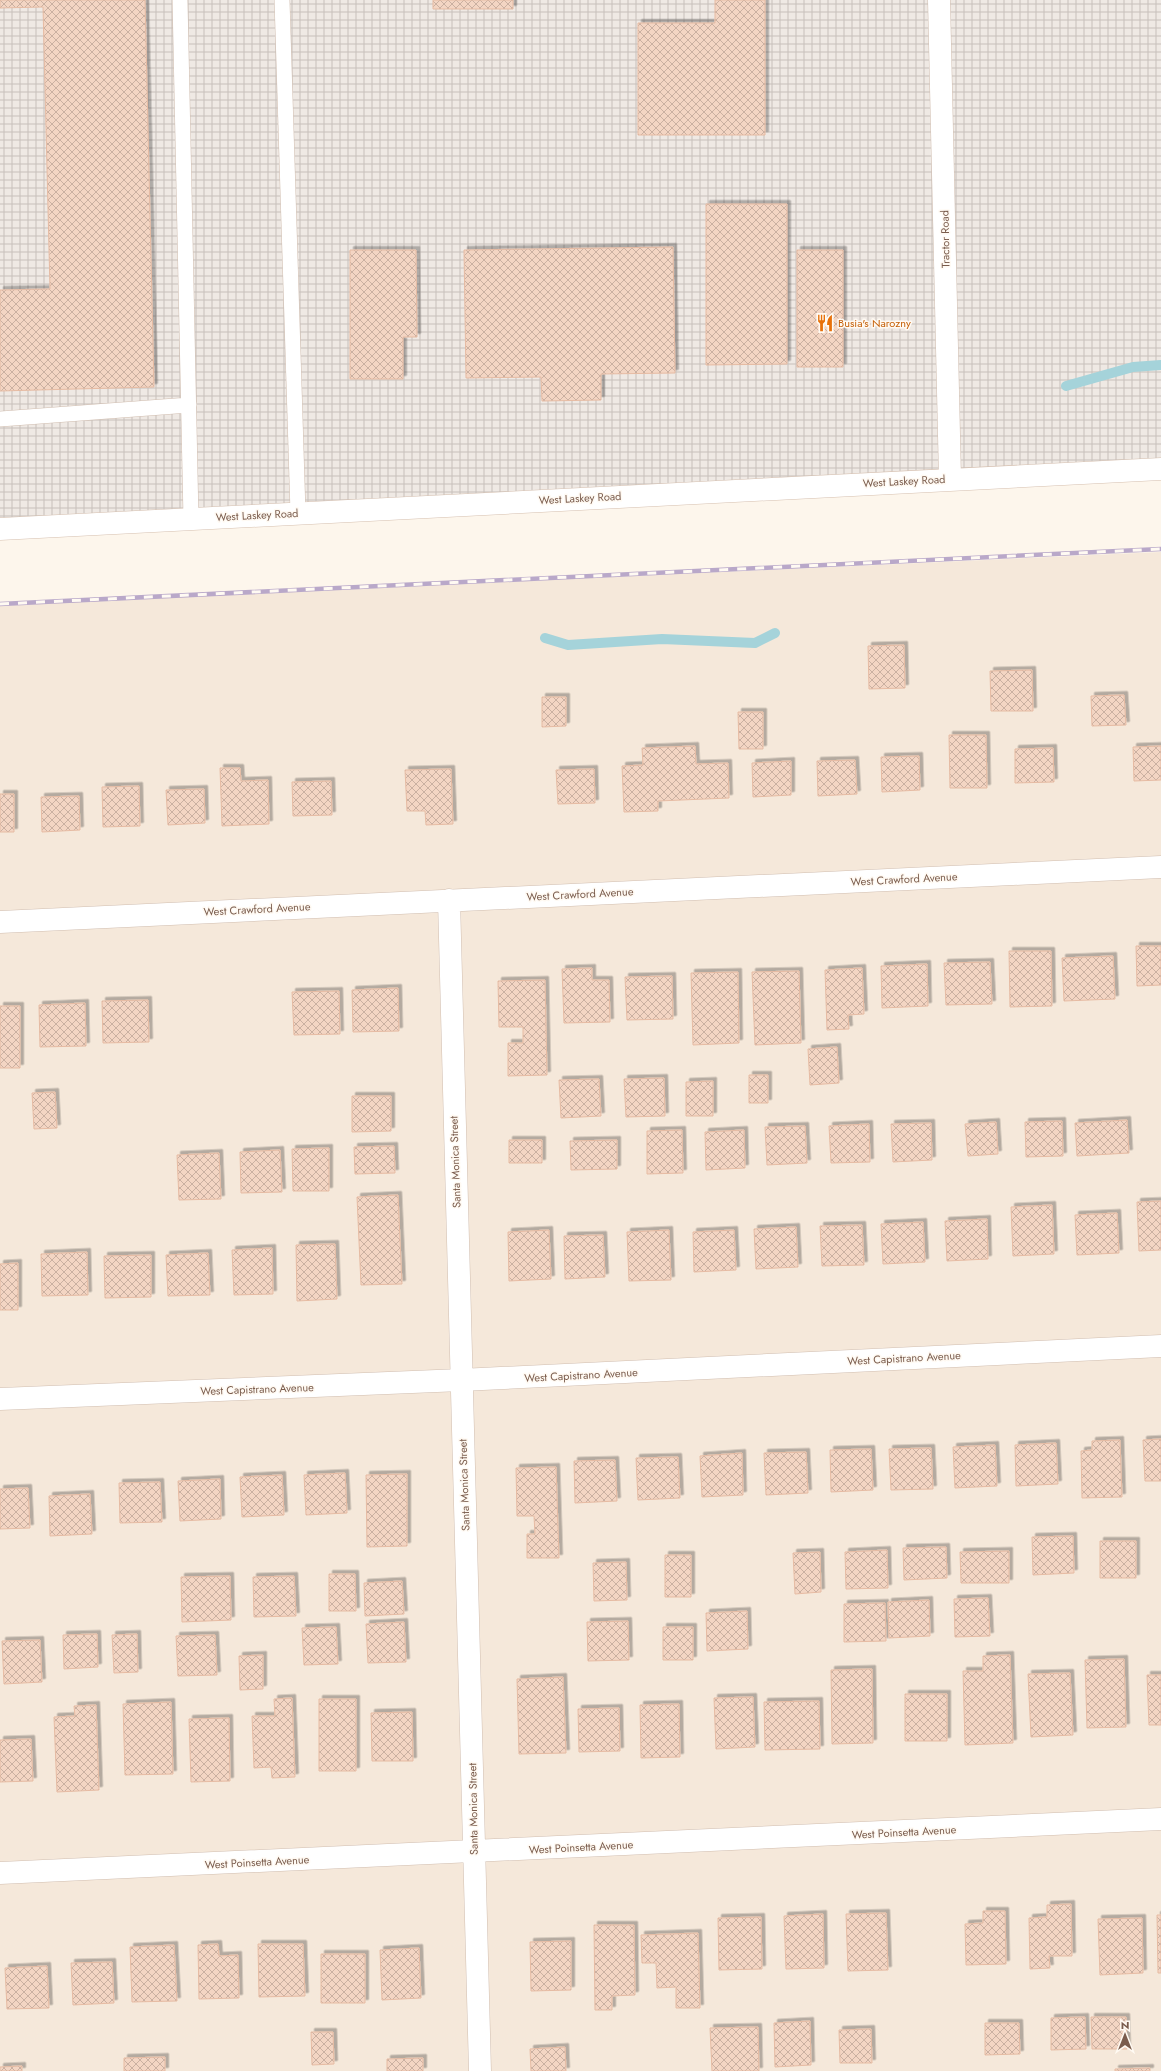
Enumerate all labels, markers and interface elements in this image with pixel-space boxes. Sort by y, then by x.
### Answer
street label: Tractor Road [936,210,954,268]
restaurant icon: Busia's Narozny [815,313,835,333]
place label: Busia's Narozny [838,315,911,331]
street label: West Laskey Road [862,471,946,491]
street label: West Laskey Road [538,488,622,508]
street label: West Laskey Road [215,505,299,525]
street label: West Crawford Avenue [850,868,958,890]
street label: West Crawford Avenue [526,883,634,905]
street label: West Crawford Avenue [203,898,311,920]
street label: Santa Monica Street [445,1115,465,1208]
street label: West Capistrano Avenue [847,1347,961,1369]
street label: West Capistrano Avenue [524,1364,638,1386]
street label: West Capistrano Avenue [200,1379,314,1399]
street label: Santa Monica Street [454,1438,474,1531]
street label: Santa Monica Street [464,1763,482,1855]
street label: West Poinsetta Avenue [851,1821,957,1843]
street label: West Poinsetta Avenue [528,1836,634,1858]
street label: West Poinsetta Avenue [204,1851,310,1873]
north arrow [1105,2015,1145,2055]
text: N [1121,2017,1129,2033]

